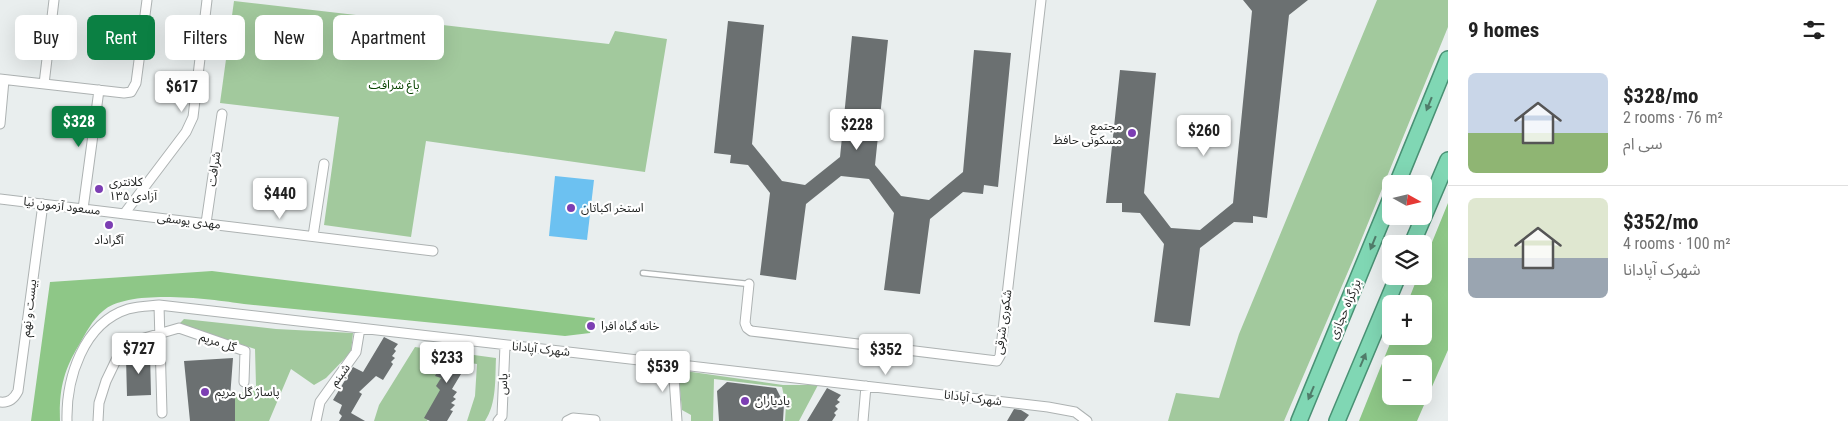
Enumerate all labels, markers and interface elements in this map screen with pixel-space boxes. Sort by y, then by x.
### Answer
chip: Buy [15,15,77,60]
chip: Rent [87,15,155,60]
chip: Filters [165,15,245,60]
chip: New [255,15,323,60]
chip: Apartment [333,15,444,60]
icon: filters [1800,16,1828,44]
text: 9 homes [1468,18,1539,42]
pin: $617 [152,70,212,113]
text: $617 [166,77,198,96]
park label: باغ شرافت [369,78,419,94]
text: $328/mo [1623,84,1698,108]
icon: home [1508,93,1568,153]
one-way arrow [1425,97,1433,111]
pin: $328 [49,106,109,148]
pin: $228 [827,108,887,151]
text: 2 rooms · 76 m² [1623,108,1723,127]
text: $328 [63,112,95,131]
pin: $260 [1174,114,1234,157]
text: $228 [841,115,873,134]
place label: مجتمع مسکونی حافظ [1053,119,1122,147]
text: $260 [1188,121,1220,140]
marker: مجتمع مسکونی حافظ [1126,127,1138,139]
text: سی ام [1623,134,1663,153]
street label: شرافت [205,151,223,187]
place label: کلانتری ۱۳۵ آزادی [109,175,157,203]
north arrow [1382,175,1432,225]
map controls [1382,175,1432,405]
pin: $440 [250,178,310,220]
marker: کلانتری ۱۳۵ آزادی [93,183,105,195]
text: $440 [264,184,296,203]
street label: مسعود آزمون نیا [23,194,101,218]
place label: استخر اکباتان [581,201,644,215]
marker: استخر اکباتان [565,202,577,214]
street label: مهدی یوسفی [156,210,222,232]
text: $352/mo [1623,210,1698,234]
icon: home [1508,218,1568,278]
marker: آگراداد [103,219,115,231]
place label: آگراداد [94,233,124,247]
text: 4 rooms · 100 m² [1623,234,1731,253]
button: layers [1382,235,1432,285]
one-way arrow [1369,236,1377,251]
text: شهرک آپادانا [1623,260,1701,279]
street label: بزرگراه حجازی [1326,277,1364,341]
street label: بیست و نهم [19,278,41,338]
street label: شکوری شرقی [992,289,1014,355]
button: + [1382,295,1432,345]
place label: خانه گیاه افرا [601,319,659,333]
marker: خانه گیاه افرا [585,320,597,332]
street label: گل مریم [197,329,239,357]
pin: $727 [109,332,169,375]
pin: $352 [856,334,916,376]
text: $727 [123,339,155,358]
street label: شهرک آپادانا [511,339,571,360]
text: $352 [870,340,902,359]
pin: $233 [417,342,477,384]
text: $233 [431,348,463,367]
pin: $539 [633,350,693,393]
one-way arrow [1359,353,1367,367]
button: − [1382,355,1432,405]
text: $539 [647,357,679,376]
street label: شبنم [327,361,354,390]
street label: یاس [495,373,511,395]
place label: پاساژ گل مریم [215,385,280,401]
marker: پاساژ گل مریم [199,386,211,398]
one-way arrow [1306,386,1314,400]
street label: شهرک آپادانا [943,388,1003,410]
place label: یادیاران [755,394,790,408]
marker: یادیاران [739,395,751,407]

